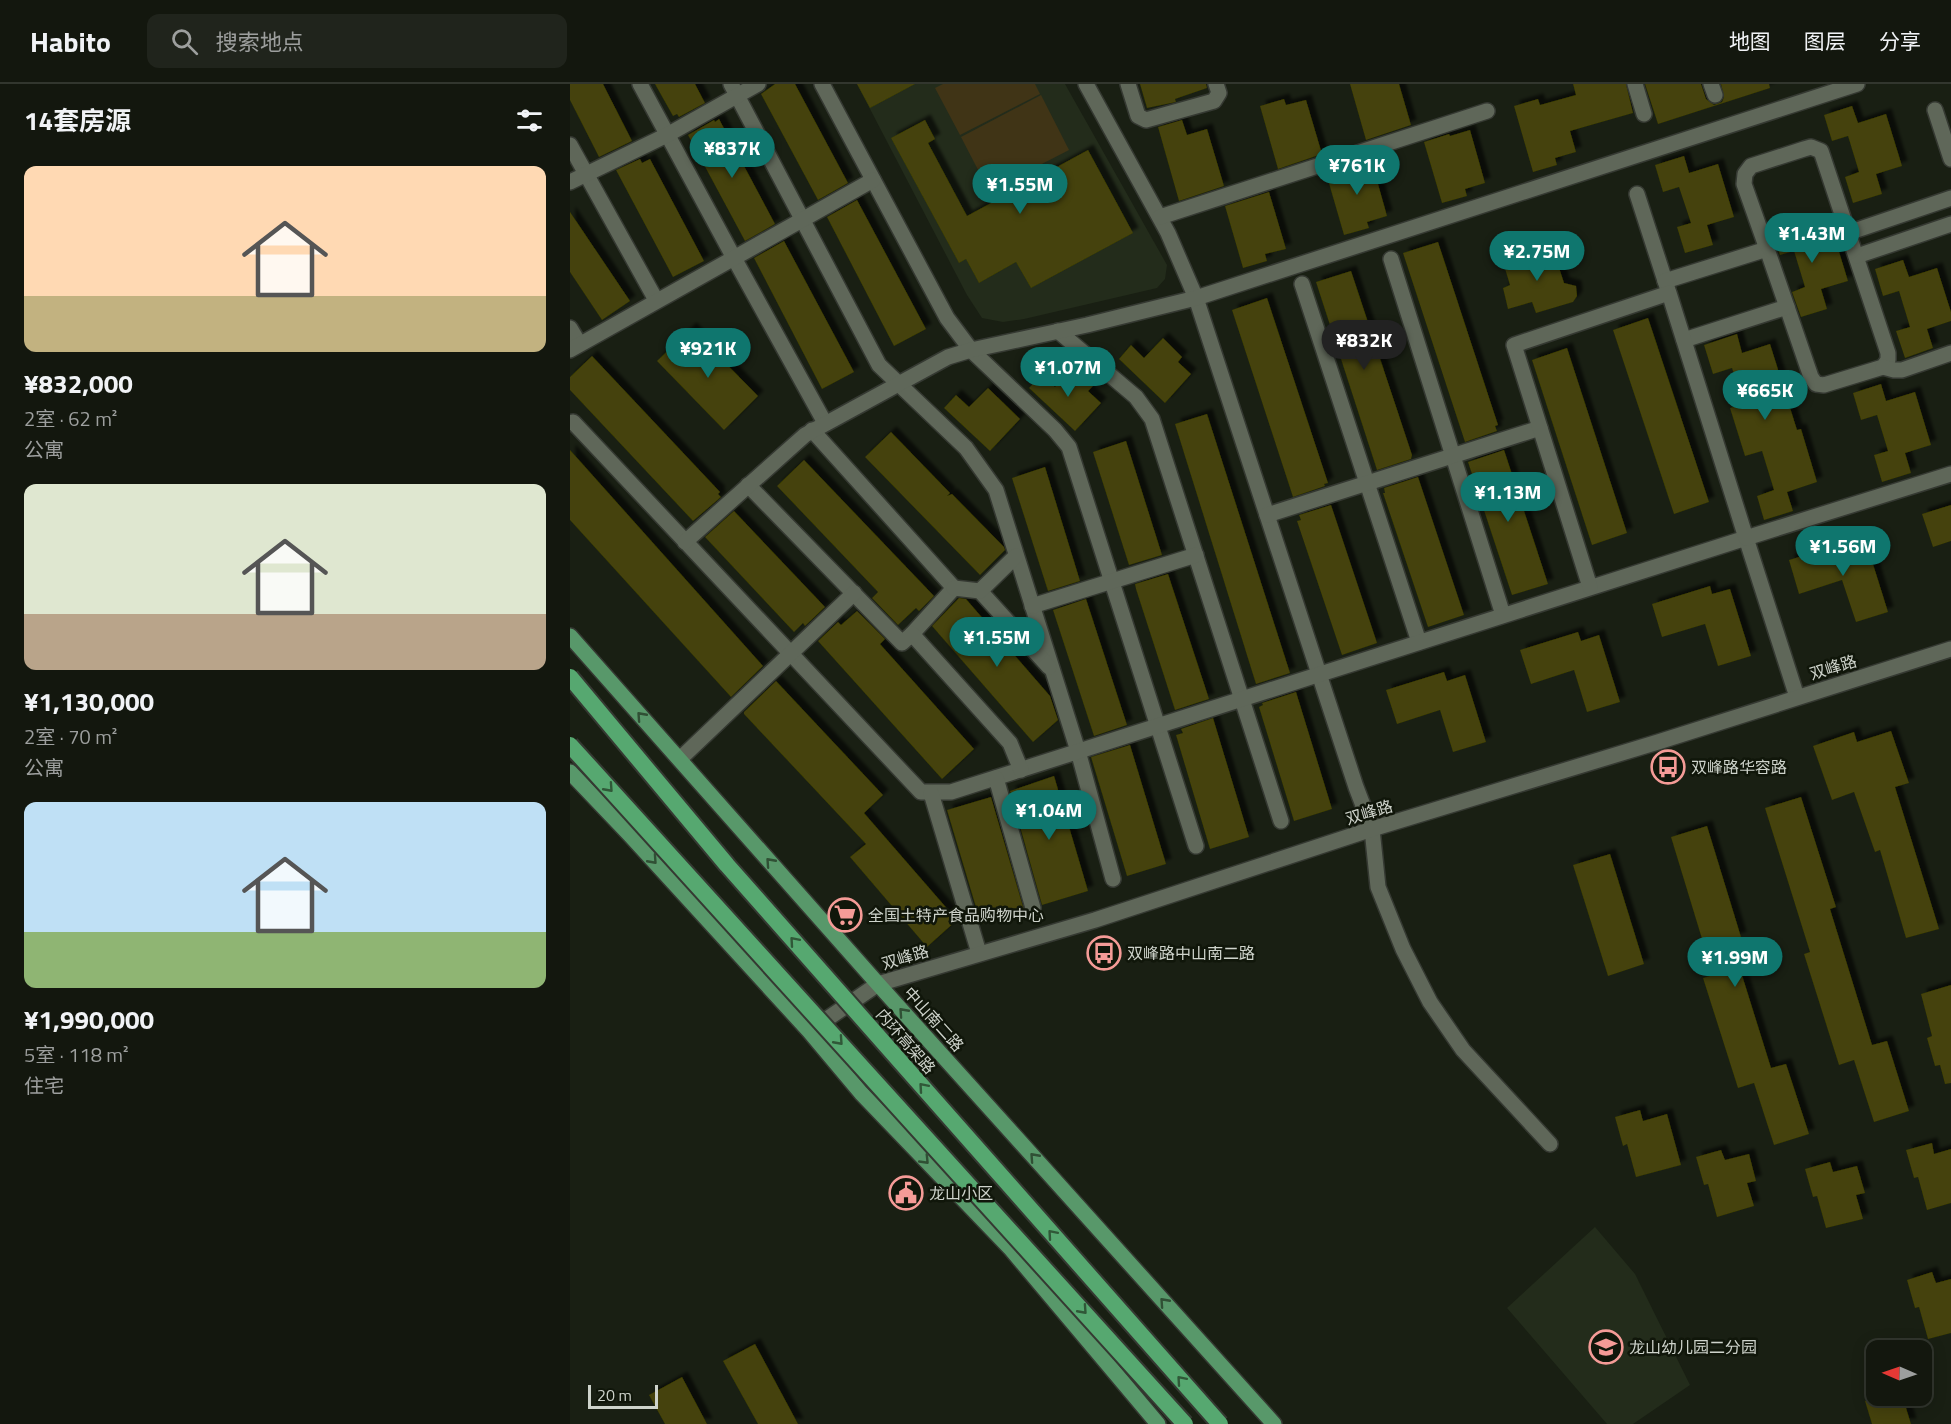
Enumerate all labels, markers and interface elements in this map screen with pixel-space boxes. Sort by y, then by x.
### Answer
search box [147,14,567,68]
text: Habito [30,20,111,63]
icon: search [168,25,201,58]
text: 搜索地点 [216,25,304,59]
text: 地图 [1729,25,1771,57]
text: 图层 [1804,25,1846,57]
text: 分享 [1879,25,1921,57]
text: 14套房源 [24,101,131,140]
icon: filters [513,104,546,137]
pin: ¥837K [690,128,774,179]
text: ¥837K [704,132,760,163]
pin: ¥761K [1315,145,1399,196]
text: ¥761K [1329,149,1385,180]
pin: ¥1.55M [971,164,1069,215]
text: ¥1.55M [986,168,1054,199]
icon: home [231,205,339,313]
pin: ¥1.43M [1763,213,1861,264]
text: ¥1.43M [1778,217,1846,248]
pin: ¥2.75M [1488,231,1586,282]
text: ¥2.75M [1503,235,1571,266]
pin: ¥832K [1322,320,1406,371]
text: ¥832K [1336,324,1392,355]
pin: ¥921K [666,328,750,379]
text: ¥921K [680,332,736,363]
pin: ¥1.07M [1019,347,1117,398]
text: ¥1.07M [1034,351,1102,382]
text: ¥832,000 [24,364,133,403]
pin: ¥665K [1723,370,1807,421]
text: ¥665K [1737,374,1793,405]
text: 2室 · 62 m² [24,403,117,434]
text: 公寓 [24,434,64,465]
pin: ¥1.13M [1459,472,1557,523]
text: ¥1.13M [1474,476,1542,507]
icon: home [231,523,339,631]
pin: ¥1.56M [1794,526,1892,577]
text: ¥1.56M [1809,530,1877,561]
pin: ¥1.55M [948,617,1046,668]
text: ¥1.55M [963,621,1031,652]
street label: 双峰路 [1807,649,1859,685]
text: ¥1,130,000 [24,682,154,721]
one-way arrow [637,712,648,723]
text: 2室 · 70 m² [24,721,117,752]
bus stop icon: 双峰路华容路 [1650,749,1686,785]
text: 公寓 [24,752,64,783]
place label: 双峰路华容路 [1691,755,1787,779]
one-way arrow [602,781,613,792]
pin: ¥1.04M [1000,790,1098,841]
text: ¥1.04M [1015,794,1083,825]
street label: 双峰路 [1343,794,1395,830]
icon: home [231,841,339,949]
one-way arrow [646,853,657,864]
one-way arrow [766,858,777,869]
supermarket icon: 全国土特产食品购物中心 [827,897,863,933]
place label: 全国土特产食品购物中心 [868,903,1044,927]
bus stop icon: 双峰路中山南二路 [1086,935,1122,971]
one-way arrow [790,937,801,948]
pin: ¥1.99M [1686,937,1784,988]
street label: 双峰路 [879,939,931,975]
place label: 双峰路中山南二路 [1127,941,1255,965]
text: ¥1.99M [1701,941,1769,972]
street label: 中山南二路 [898,981,970,1057]
text: ¥1,990,000 [24,1000,154,1039]
street label: 内环高架路 [871,1003,941,1079]
one-way arrow [899,1009,910,1019]
one-way arrow [832,1035,843,1045]
text: 5室 · 118 m² [24,1039,129,1070]
text: 住宅 [24,1070,64,1101]
one-way arrow [919,1084,930,1094]
one-way arrow [918,1152,929,1163]
one-way arrow [1030,1154,1041,1164]
public building icon: 龙山小区 [888,1175,924,1211]
place label: 龙山小区 [929,1181,993,1205]
one-way arrow [1048,1230,1059,1241]
one-way arrow [1160,1299,1171,1309]
one-way arrow [1076,1304,1087,1314]
school or university icon: 龙山幼儿园二分园 [1588,1329,1624,1365]
place label: 龙山幼儿园二分园 [1629,1335,1757,1359]
north arrow [1866,1340,1932,1406]
map controls [1866,1340,1932,1406]
one-way arrow [1177,1376,1188,1387]
scale bar [588,1382,658,1410]
text: 20 m [597,1383,632,1407]

